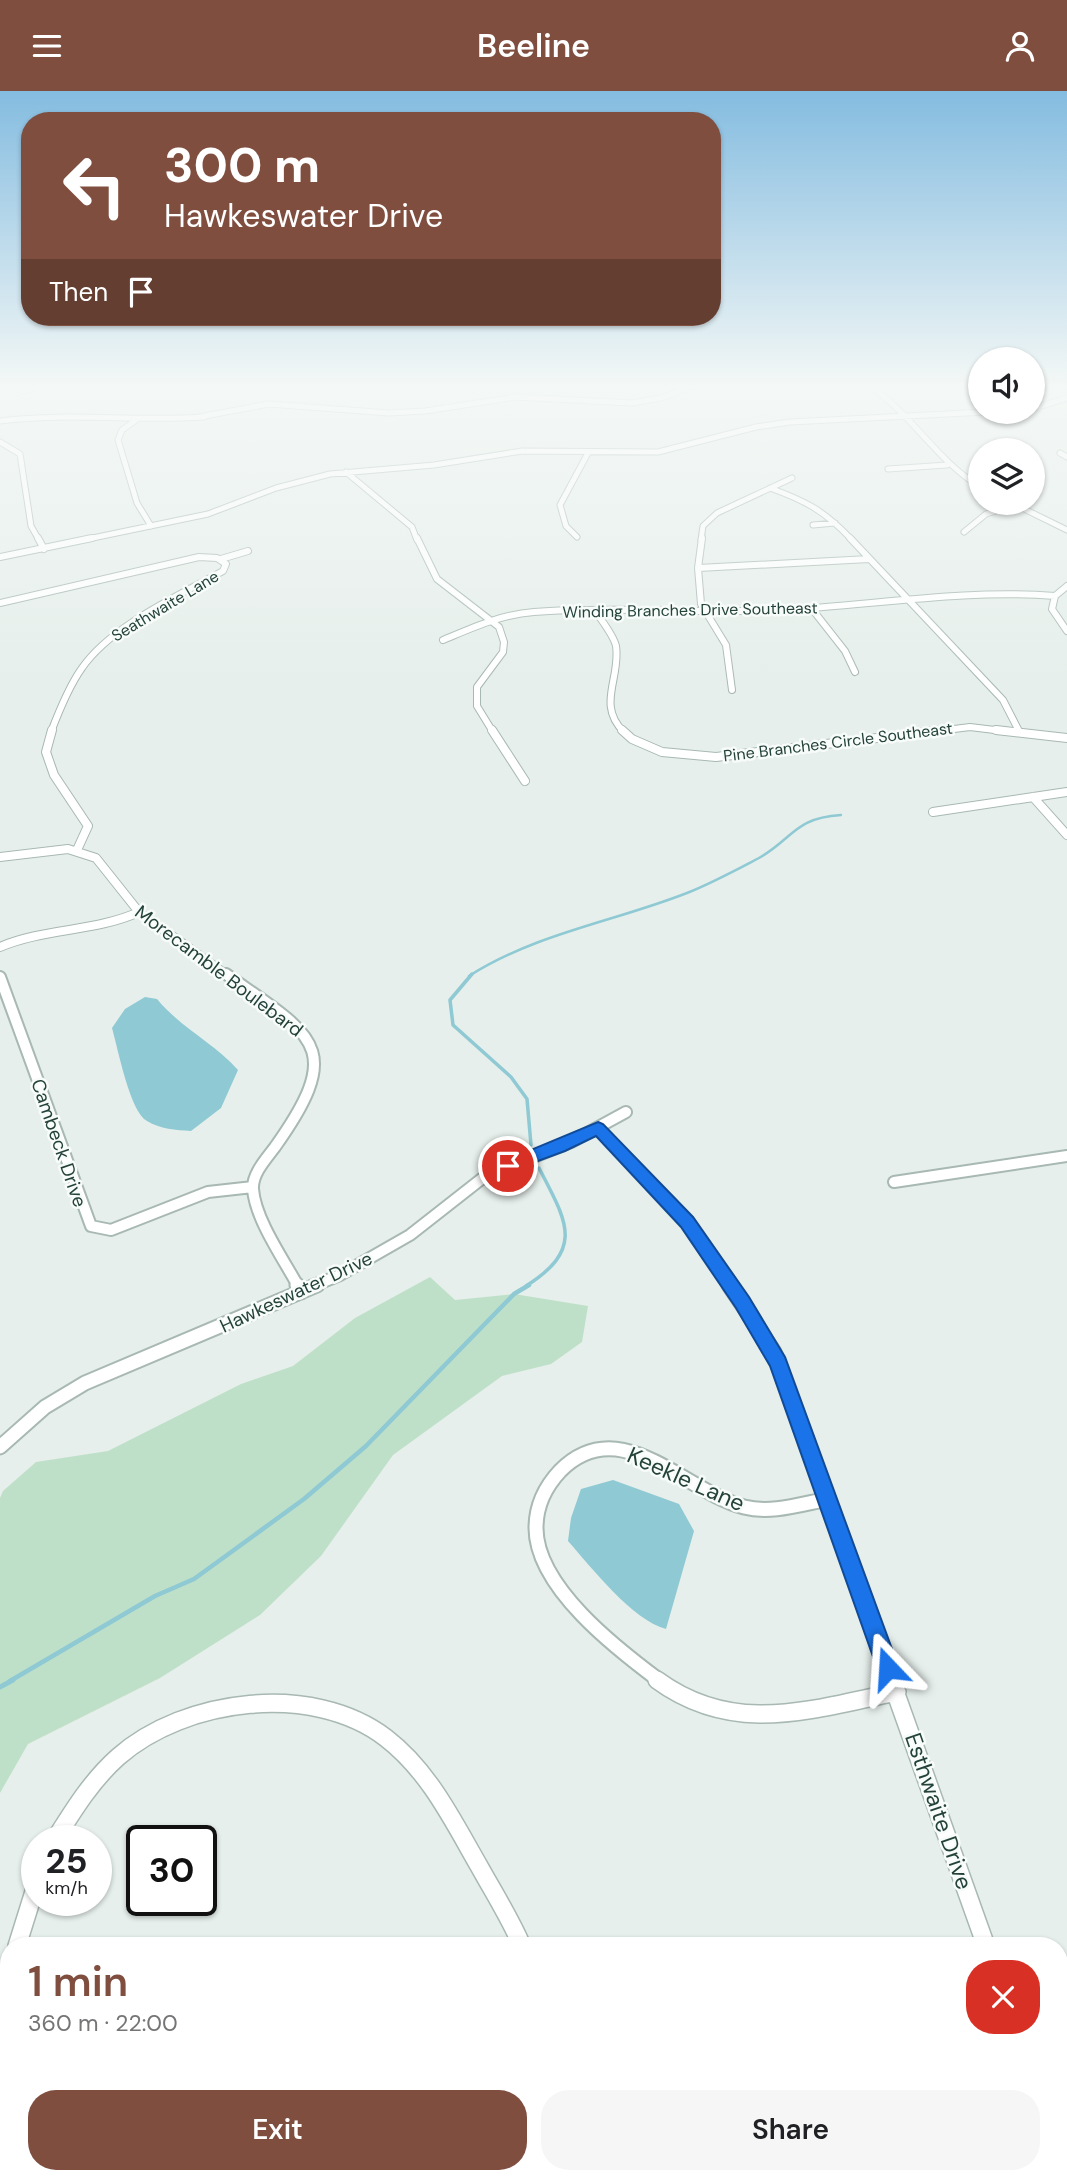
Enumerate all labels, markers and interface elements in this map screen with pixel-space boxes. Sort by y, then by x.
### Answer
text: Beeline [477,25,590,67]
icon: menu [28,27,66,65]
icon: person [1001,27,1039,65]
text: 300 m [164,133,320,197]
icon: left [49,140,140,231]
text: Hawkeswater Drive [164,195,443,237]
icon: arrive [122,273,160,311]
text: Then [49,275,108,309]
map controls [968,347,1045,515]
button: sound [968,347,1045,424]
button: layers [968,438,1045,515]
street label: Seathwaite Lane [107,566,223,646]
street label: Winding Branches Drive Southeast [562,597,818,623]
street label: Pine Branches Circle Southeast [722,718,954,766]
street label: Morecamble Boulebard [130,900,308,1042]
street label: Cambeck Drive [25,1076,93,1210]
pin [478,1136,538,1196]
icon: arrive [489,1147,527,1185]
street label: Hawkeswater Drive [216,1246,376,1338]
street label: Keekle Lane [623,1440,749,1518]
position arrow [851,1631,925,1705]
street label: Esthwaite Drive [898,1729,980,1893]
speed limit sign: 30 [126,1825,217,1916]
text: 25 [46,1838,87,1884]
text: km/h [45,1876,88,1900]
text: 1 min [28,1954,128,2009]
button: close [966,1960,1040,2034]
text: 360 m · 22:00 [28,2008,178,2038]
button: Exit [28,2090,527,2170]
button: Share [541,2090,1040,2170]

